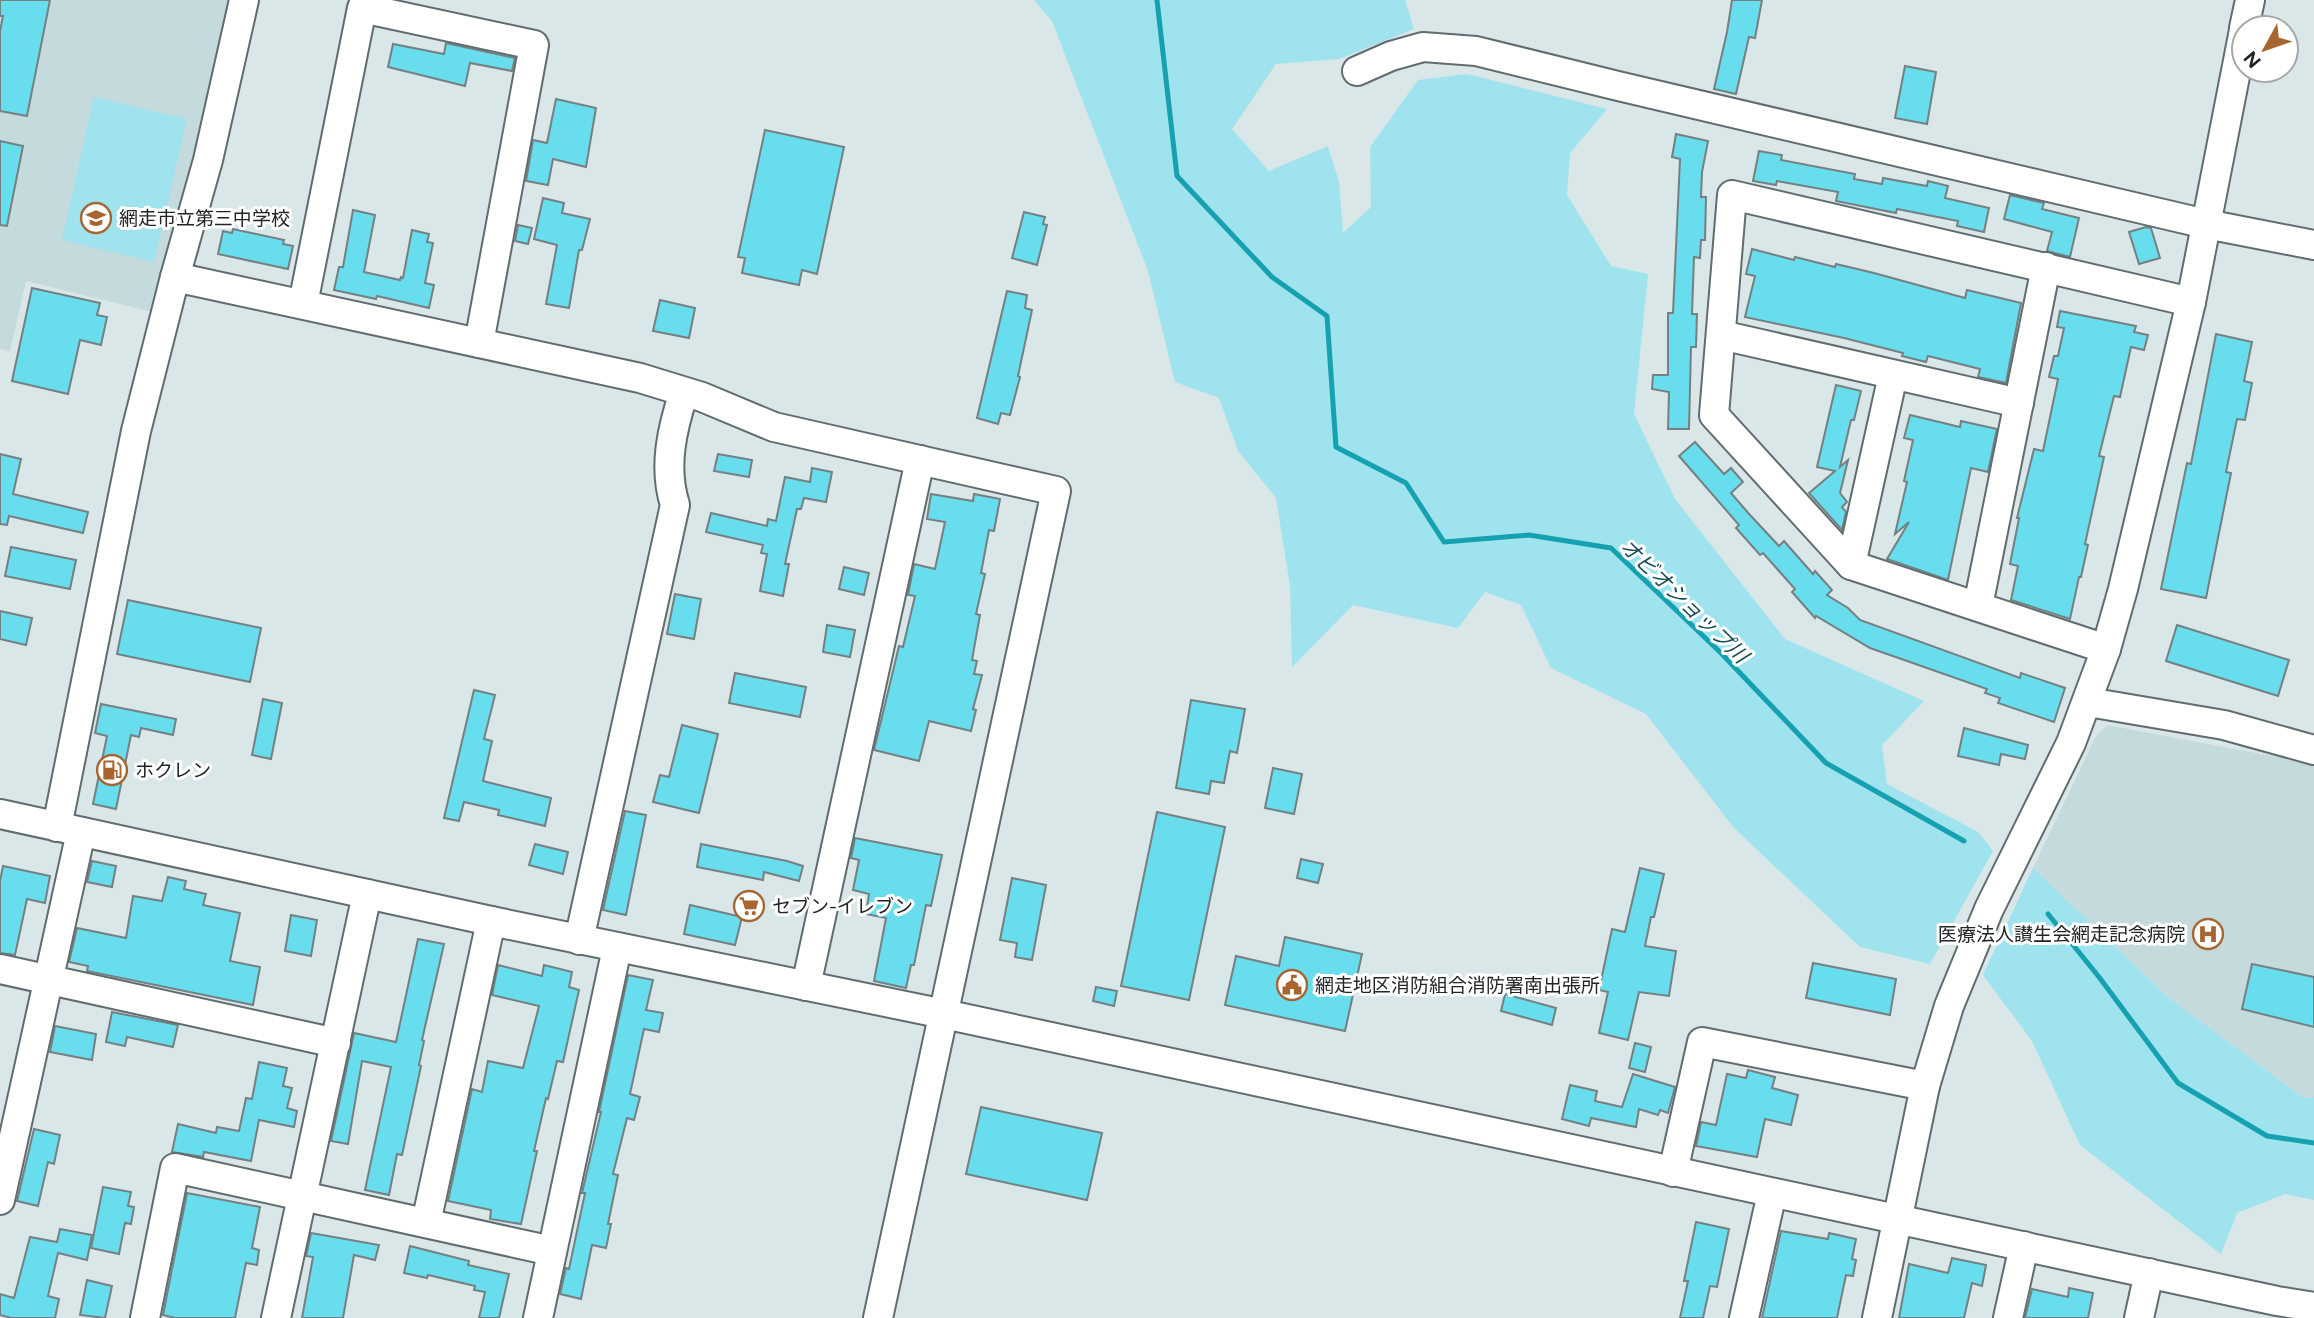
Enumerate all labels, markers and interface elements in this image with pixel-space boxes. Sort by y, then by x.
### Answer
north arrow [2230,14,2300,84]
text: N [2239,47,2266,73]
school or university icon: 網走市立第三中学校 [79,201,113,235]
place label: 網走市立第三中学校 [119,207,290,230]
water label: オビオショップ川 [1615,533,1755,669]
fuel station icon: ホクレン [95,753,129,787]
place label: ホクレン [135,759,211,782]
supermarket icon: セブン-イレブン [732,889,766,923]
place label: セブン-イレブン [772,895,913,918]
hospital icon: 医療法人讃生会網走記念病院 [2191,917,2225,951]
place label: 医療法人讃生会網走記念病院 [1938,923,2185,946]
public building icon: 網走地区消防組合消防署南出張所 [1275,968,1309,1002]
place label: 網走地区消防組合消防署南出張所 [1315,974,1600,997]

